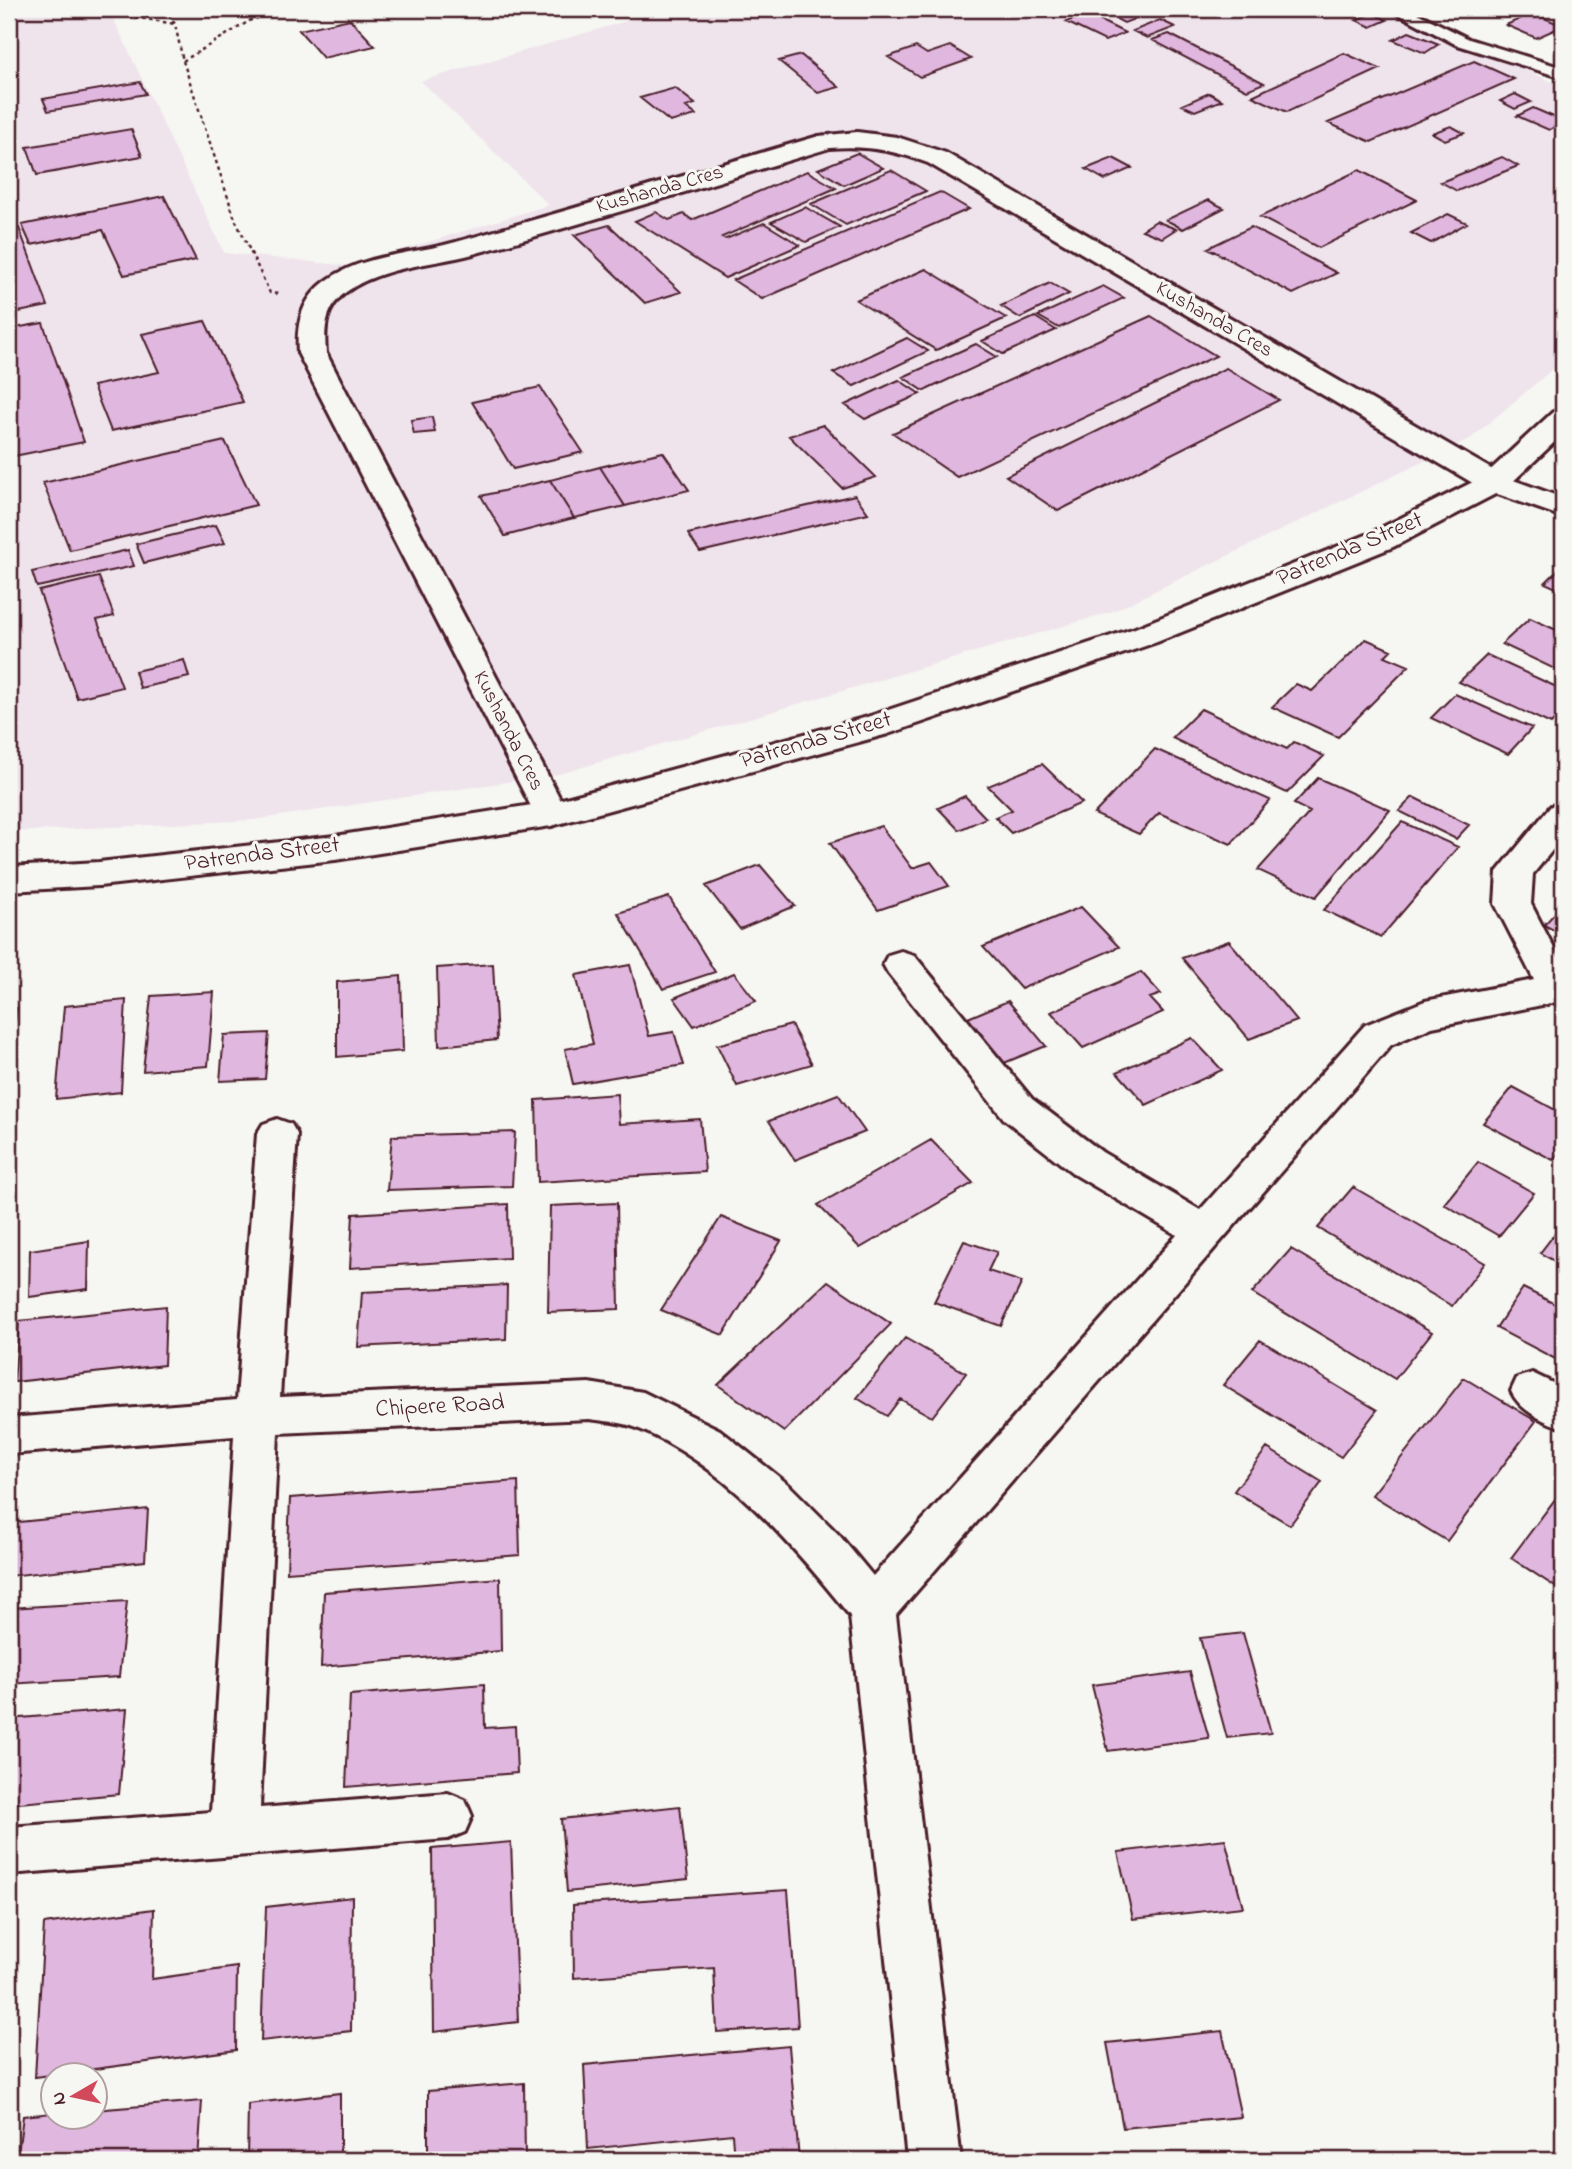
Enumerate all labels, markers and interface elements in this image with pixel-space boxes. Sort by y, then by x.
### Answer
street label: Kushanda Cres [593,158,727,222]
street label: Kushanda Cres [1150,274,1278,366]
street label: Patrenda Street [1271,503,1429,597]
street label: Kushanda Cres [465,666,551,796]
street label: Patrenda Street [736,703,896,779]
street label: Patrenda Street [182,828,342,882]
street label: Chipere Road [375,1386,506,1428]
north arrow [38,2060,108,2130]
text: N [45,2090,74,2107]

